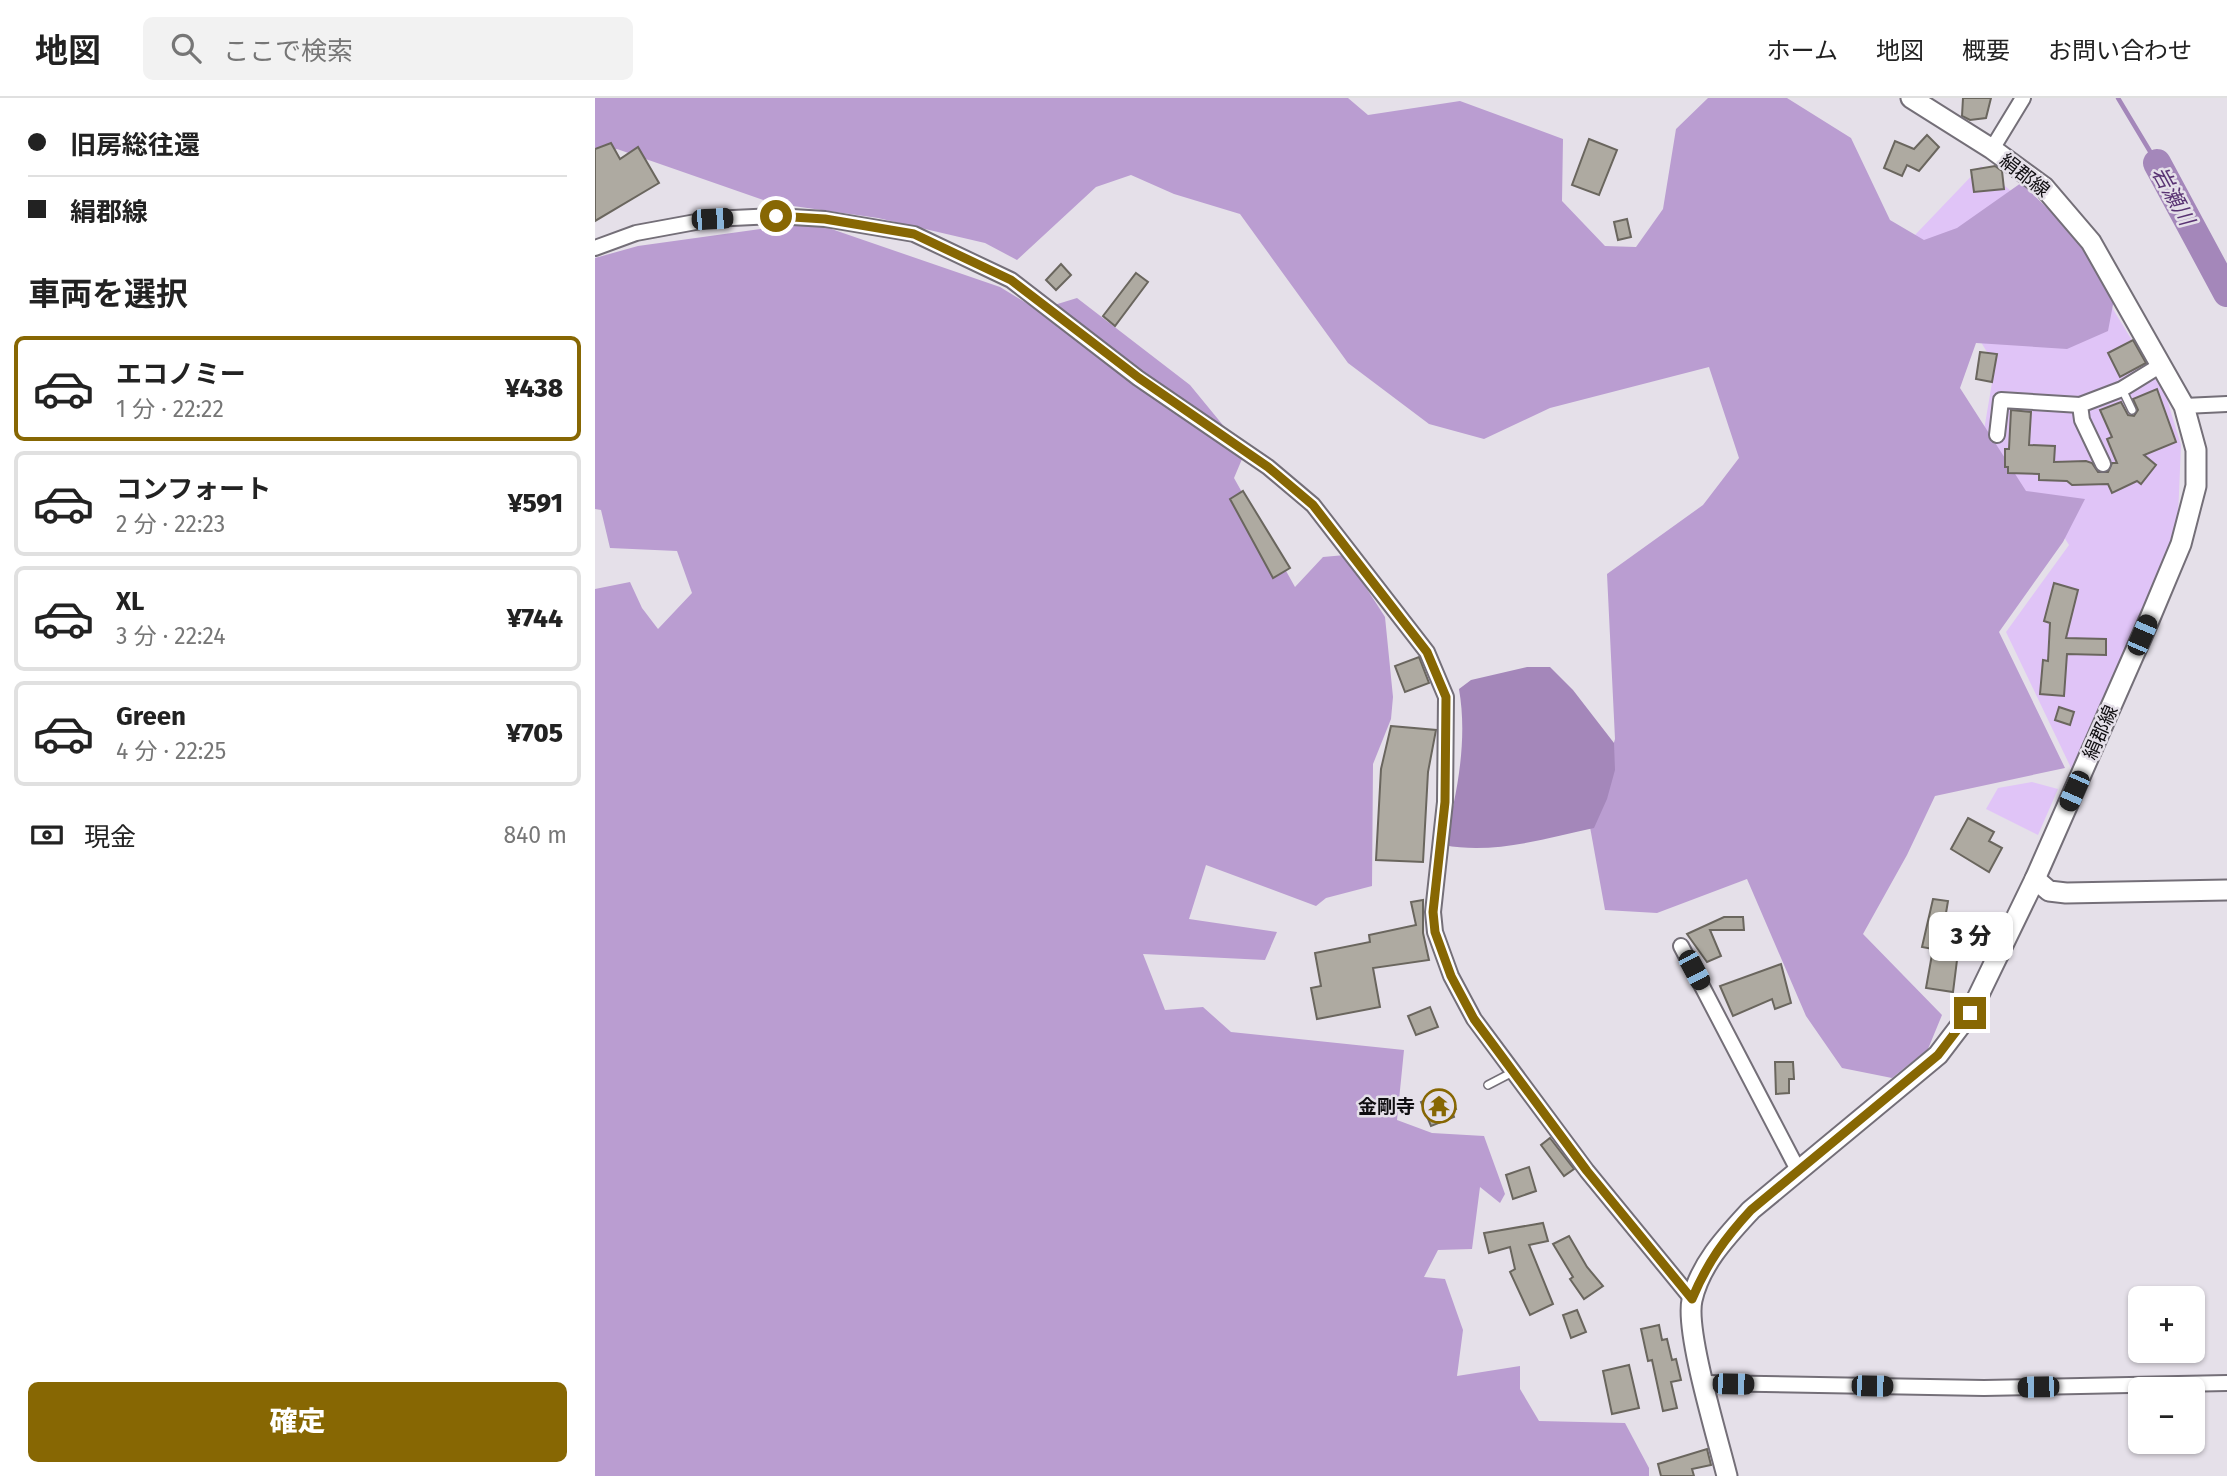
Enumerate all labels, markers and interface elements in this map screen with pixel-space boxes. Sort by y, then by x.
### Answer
search box [143,17,633,80]
icon: search [167,29,205,67]
text: 地図 [35,31,101,71]
text: ここで検索 [223,36,353,67]
text: ホーム [1767,37,1838,65]
text: 地図 [1876,37,1924,65]
text: 概要 [1962,37,2010,65]
text: お問い合わせ [2048,37,2192,65]
text: 旧房総往還 [70,130,200,161]
street label: 絹郡線 [1995,149,2054,202]
water label: 岩瀬川 [2146,162,2201,232]
text: 絹郡線 [70,197,148,228]
route start [760,200,792,232]
car [691,207,734,231]
text: 車両を選択 [28,275,188,313]
icon: car [32,357,95,420]
text: エコノミー [116,359,246,390]
text: ¥438 [505,373,563,404]
text: 1 分 · 22:22 [116,395,224,423]
icon: car [32,472,95,535]
text: コンフォート [116,474,271,505]
text: ¥591 [508,488,563,519]
text: 2 分 · 22:23 [116,510,225,538]
text: XL [116,586,144,617]
icon: car [32,587,95,650]
text: ¥744 [507,603,563,634]
car [2125,612,2160,658]
text: 3 分 · 22:24 [116,622,226,650]
text: Green [116,701,186,732]
street label: 絹郡線 [2078,701,2123,763]
icon: car [32,702,95,765]
text: ¥705 [506,718,563,749]
text: 4 分 · 22:25 [116,737,226,765]
car [2056,768,2093,814]
icon: cash [28,816,66,854]
text: 840 m [503,821,567,849]
text: 現金 [84,822,136,853]
callout: 3 分 [1928,912,2012,960]
text: 3 分 [1951,922,1991,950]
car [1675,947,1714,993]
route end [1954,997,1986,1029]
temple icon: 金剛寺 [1420,1087,1458,1125]
place label: 金剛寺 [1358,1095,1415,1118]
map controls [2128,1286,2205,1454]
button: + [2128,1286,2205,1363]
car [1712,1373,1755,1395]
car [1851,1375,1894,1397]
car [2017,1376,2060,1398]
button: − [2128,1377,2205,1454]
button: 確定 [28,1382,567,1462]

